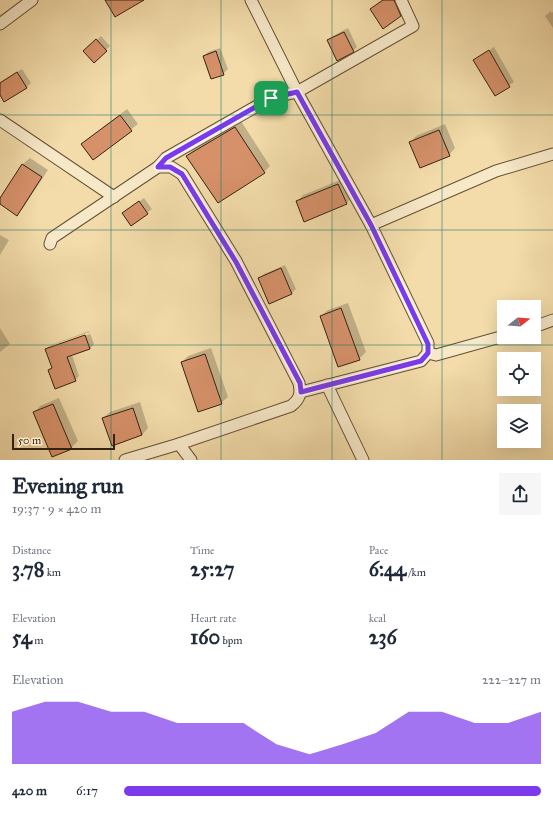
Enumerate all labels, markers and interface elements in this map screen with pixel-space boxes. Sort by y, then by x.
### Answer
pin [254,81,288,115]
icon: arrive [260,87,282,109]
north arrow [497,300,541,344]
map controls [497,300,541,448]
button: locate [497,352,541,396]
button: layers [497,404,541,448]
scale bar [12,432,115,451]
text: 50 m [18,434,41,447]
text: Evening run [12,472,124,499]
button: share [499,473,541,515]
text: 19:37 · 9 × 420 m [12,501,101,517]
text: Distance [12,544,51,557]
text: Time [190,544,215,557]
text: Pace [369,544,389,557]
text: 3.78 [12,557,44,581]
text: 25:27 [190,557,234,581]
text: 6:44 [369,557,406,581]
text: km [44,566,61,579]
text: /km [406,566,426,579]
text: Elevation [12,612,56,625]
text: Heart rate [190,612,237,625]
text: kcal [369,612,386,625]
text: 54 [12,625,32,649]
text: 160 [190,625,220,649]
text: 236 [369,625,397,649]
text: m [32,634,44,647]
text: bpm [220,634,243,647]
text: Elevation [12,672,64,688]
text: 222–227 m [482,672,541,688]
text: 420 m [12,783,47,799]
text: 6:17 [76,783,98,799]

